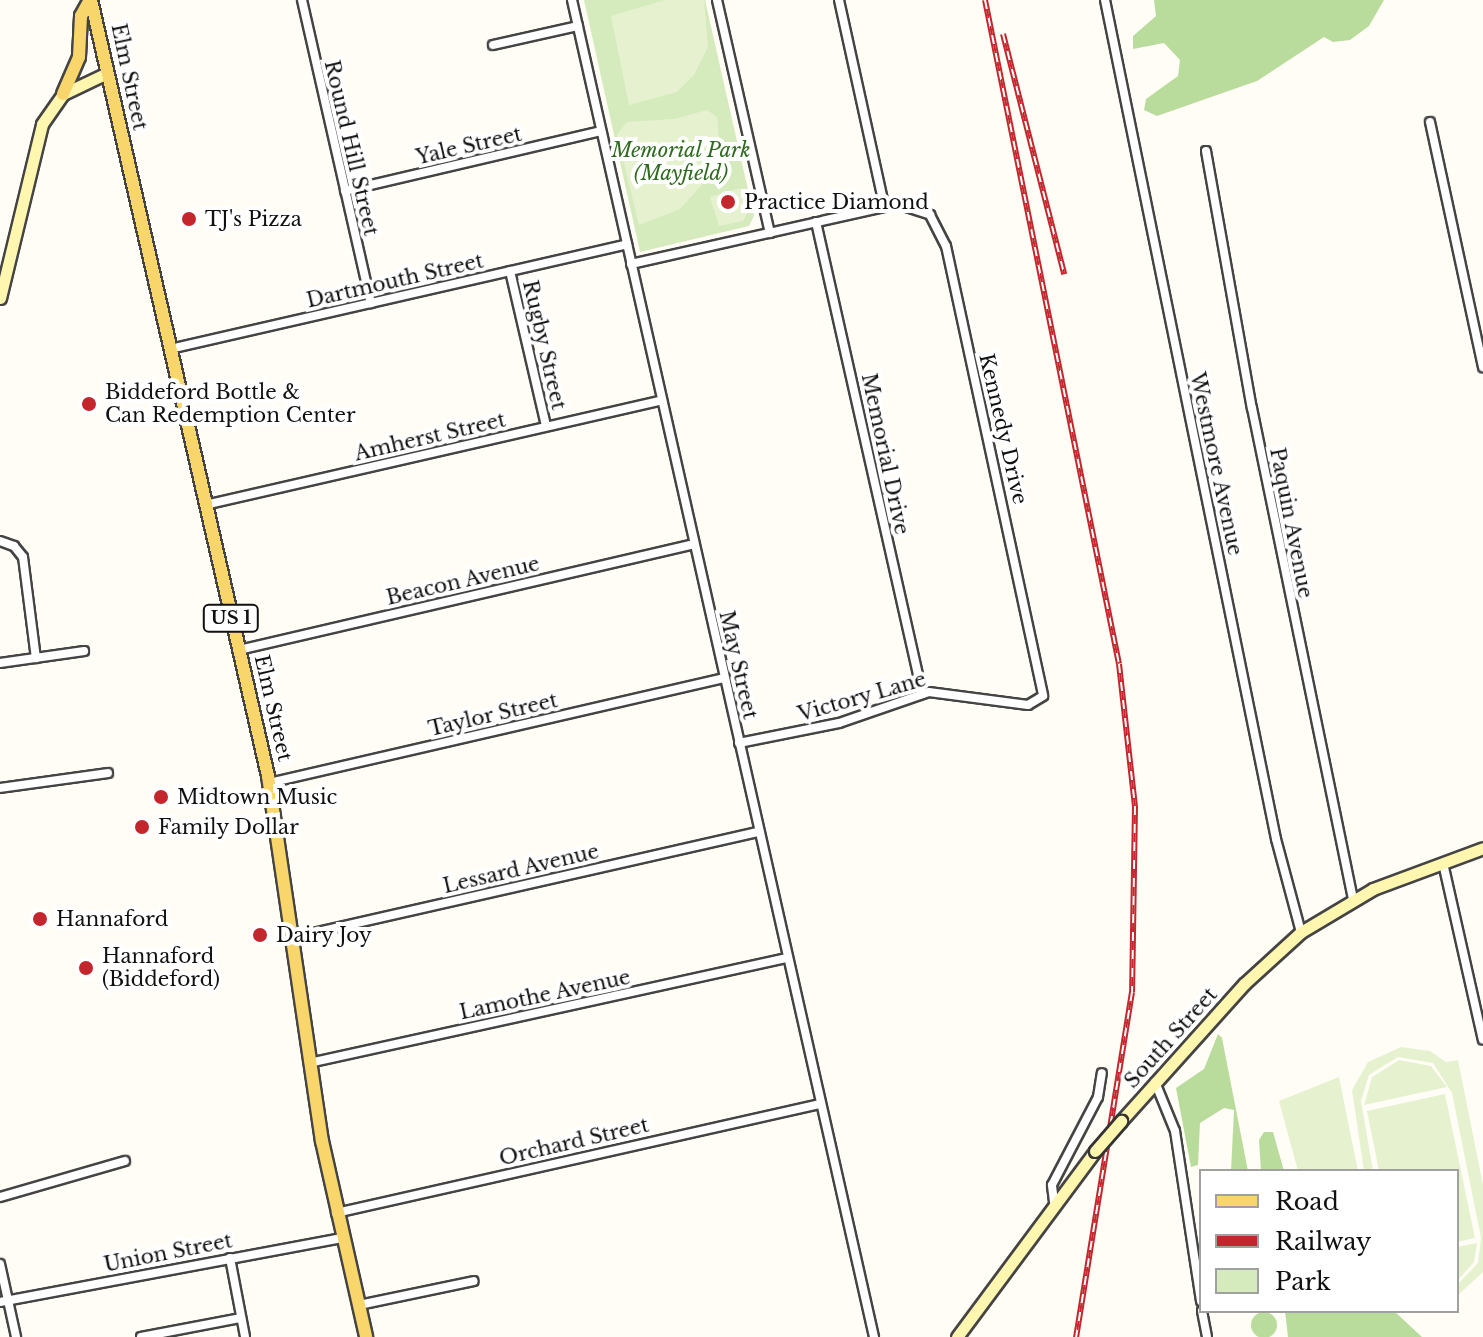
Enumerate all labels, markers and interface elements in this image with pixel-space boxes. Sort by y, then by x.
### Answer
street label: Elm Street [106,21,152,133]
street label: Round Hill Street [319,58,383,238]
street label: Yale Street [414,122,524,170]
park label: Memorial Park (Mayfield) [611,138,751,185]
place label: Practice Diamond [744,190,929,214]
marker: Practice Diamond [719,193,737,211]
place label: TJ's Pizza [205,207,302,231]
marker: TJ's Pizza [180,210,198,228]
street label: Dartmouth Street [304,249,486,313]
street label: Rugby Street [517,278,571,412]
street label: Kennedy Drive [974,351,1032,507]
street label: Westmore Avenue [1185,370,1247,558]
street label: Memorial Drive [856,371,914,537]
place label: Biddeford Bottle & Can Redemption Center [105,380,356,427]
marker: Biddeford Bottle & Can Redemption Center [80,395,98,413]
street label: Amherst Street [352,408,508,466]
street label: Paquin Avenue [1265,445,1317,601]
street label: Beacon Avenue [384,552,542,610]
road number: US 1 [201,604,261,632]
street label: May Street [714,608,762,722]
street label: Elm Street [249,652,297,764]
street label: Victory Lane [795,667,929,727]
street label: Taylor Street [426,688,560,742]
place label: Midtown Music [177,785,337,809]
marker: Midtown Music [152,788,170,806]
place label: Family Dollar [158,815,299,839]
marker: Family Dollar [133,818,151,836]
street label: Lessard Avenue [440,839,602,899]
place label: Hannaford [56,907,168,931]
marker: Hannaford [31,910,49,928]
place label: Dairy Joy [276,923,372,947]
marker: Dairy Joy [251,926,269,944]
place label: Hannaford (Biddeford) [102,944,220,991]
marker: Hannaford (Biddeford) [77,959,95,977]
street label: Lamothe Avenue [457,965,633,1025]
street label: South Street [1120,983,1222,1093]
street label: Orchard Street [497,1113,651,1171]
legend [1199,1169,1459,1313]
text: Road [1275,1187,1339,1216]
text: Railway [1275,1227,1371,1256]
street label: Union Street [102,1229,234,1277]
text: Park [1275,1267,1331,1296]

